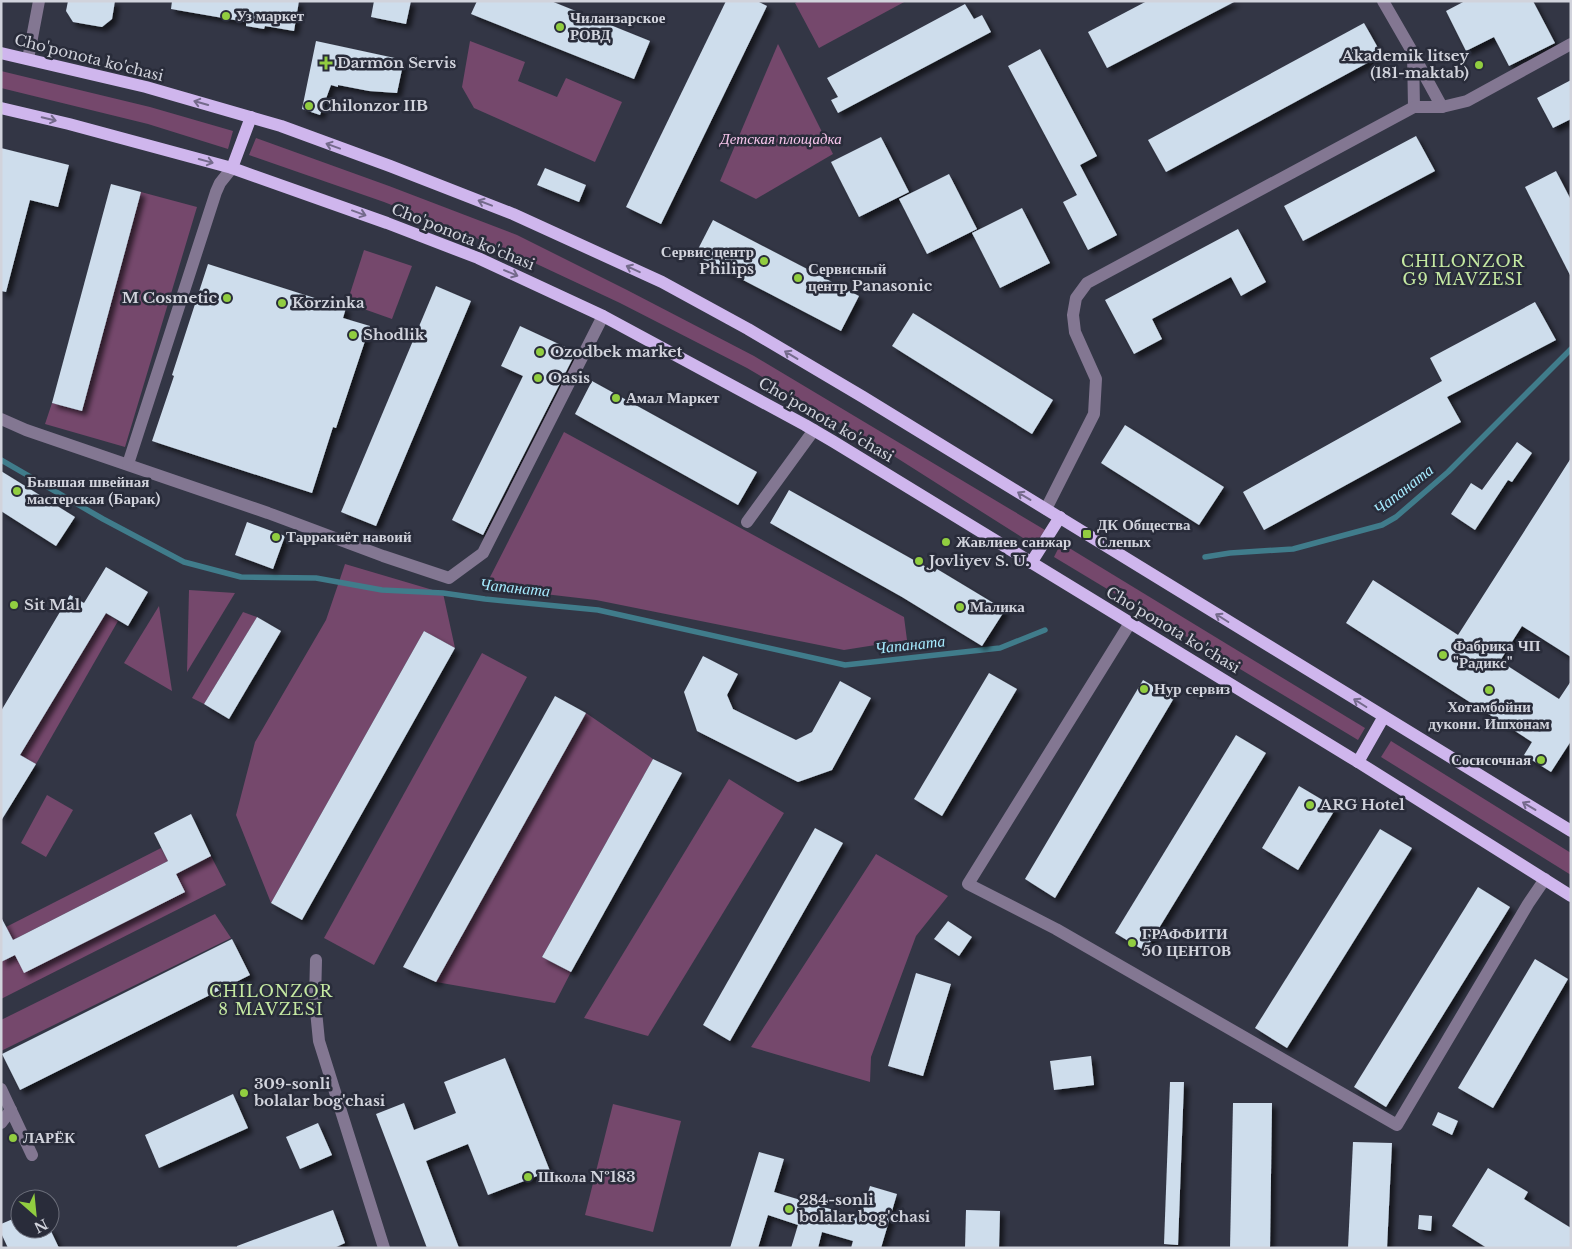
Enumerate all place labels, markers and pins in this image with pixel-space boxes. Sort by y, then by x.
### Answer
place label: Уз маркет [236,6,305,25]
place label: Чиланзарское РОВД [570,8,666,44]
marker: Уз маркет [220,10,232,22]
marker: Чиланзарское РОВД [554,21,566,33]
place label: Akademik litsey (181-maktab) [1341,46,1469,82]
place label: Darmon Servis [337,53,456,72]
marker: Darmon Servis [319,56,333,70]
marker: Akademik litsey (181-maktab) [1473,59,1485,71]
place label: Chilonzor IIB [319,96,428,115]
marker: Chilonzor IIB [303,100,315,112]
place label: Сервис центр Philips [661,242,754,278]
marker: Сервис центр Philips [758,255,770,267]
place label: Сервисный центр Panasonic [808,259,933,295]
marker: Сервисный центр Panasonic [792,272,804,284]
place label: M Cosmetic [122,288,218,307]
marker: M Cosmetic [221,292,233,304]
place label: Korzinka [292,293,365,312]
marker: Korzinka [276,297,288,309]
place label: Shodlik [363,325,426,344]
marker: Shodlik [347,329,359,341]
place label: Ozodbek market [550,342,683,361]
marker: Ozodbek market [534,346,546,358]
place label: Oasis [548,368,590,387]
marker: Oasis [532,372,544,384]
place label: Амал Маркет [626,388,720,407]
marker: Амал Маркет [610,392,622,404]
place label: Бывшая швейная мастерская (Барак) [27,472,161,508]
marker: Бывшая швейная мастерская (Барак) [11,485,23,497]
place label: ДК Общества Слепых [1097,515,1191,551]
place label: Тарракиёт навоий [286,527,412,546]
marker: ДК Общества Слепых [1081,528,1093,540]
marker: Тарракиёт навоий [270,531,282,543]
place label: Жавлиев санжар [956,532,1071,551]
marker: Жавлиев санжар [940,536,952,548]
place label: Jovliyev S. U. [926,551,1030,570]
marker: Jovliyev S. U. [913,555,925,567]
place label: Sit Mal [24,595,81,614]
place label: Малика [970,597,1025,616]
marker: Sit Mal [8,599,20,611]
marker: Малика [954,601,966,613]
place label: Фабрика ЧП "Радикс" [1453,636,1541,672]
marker: Фабрика ЧП "Радикс" [1437,649,1449,661]
place label: Нур сервиз [1154,679,1230,698]
marker: Нур сервиз [1138,683,1150,695]
marker: Хотамбойни дукони. Ишхонам [1483,684,1495,696]
place label: Хотамбойни дукони. Ишхонам [1428,697,1550,733]
place label: Сосисочная [1451,750,1531,769]
marker: Сосисочная [1535,754,1547,766]
place label: ARG Hotel [1319,795,1405,814]
marker: ARG Hotel [1304,799,1316,811]
place label: ГРАФФИТИ 50 ЦЕНТОВ [1142,924,1231,960]
marker: ГРАФФИТИ 50 ЦЕНТОВ [1126,937,1138,949]
place label: 309-sonli bolalar bog'chasi [253,1074,386,1110]
marker: 309-sonli bolalar bog'chasi [238,1087,250,1099]
place label: ЛАРЁК [23,1128,75,1147]
marker: ЛАРЁК [7,1132,19,1144]
place label: Школа №183 [538,1167,636,1186]
marker: Школа №183 [522,1171,534,1183]
place label: 284-sonli bolalar bog'chasi [798,1190,931,1226]
marker: 284-sonli bolalar bog'chasi [783,1203,795,1215]

